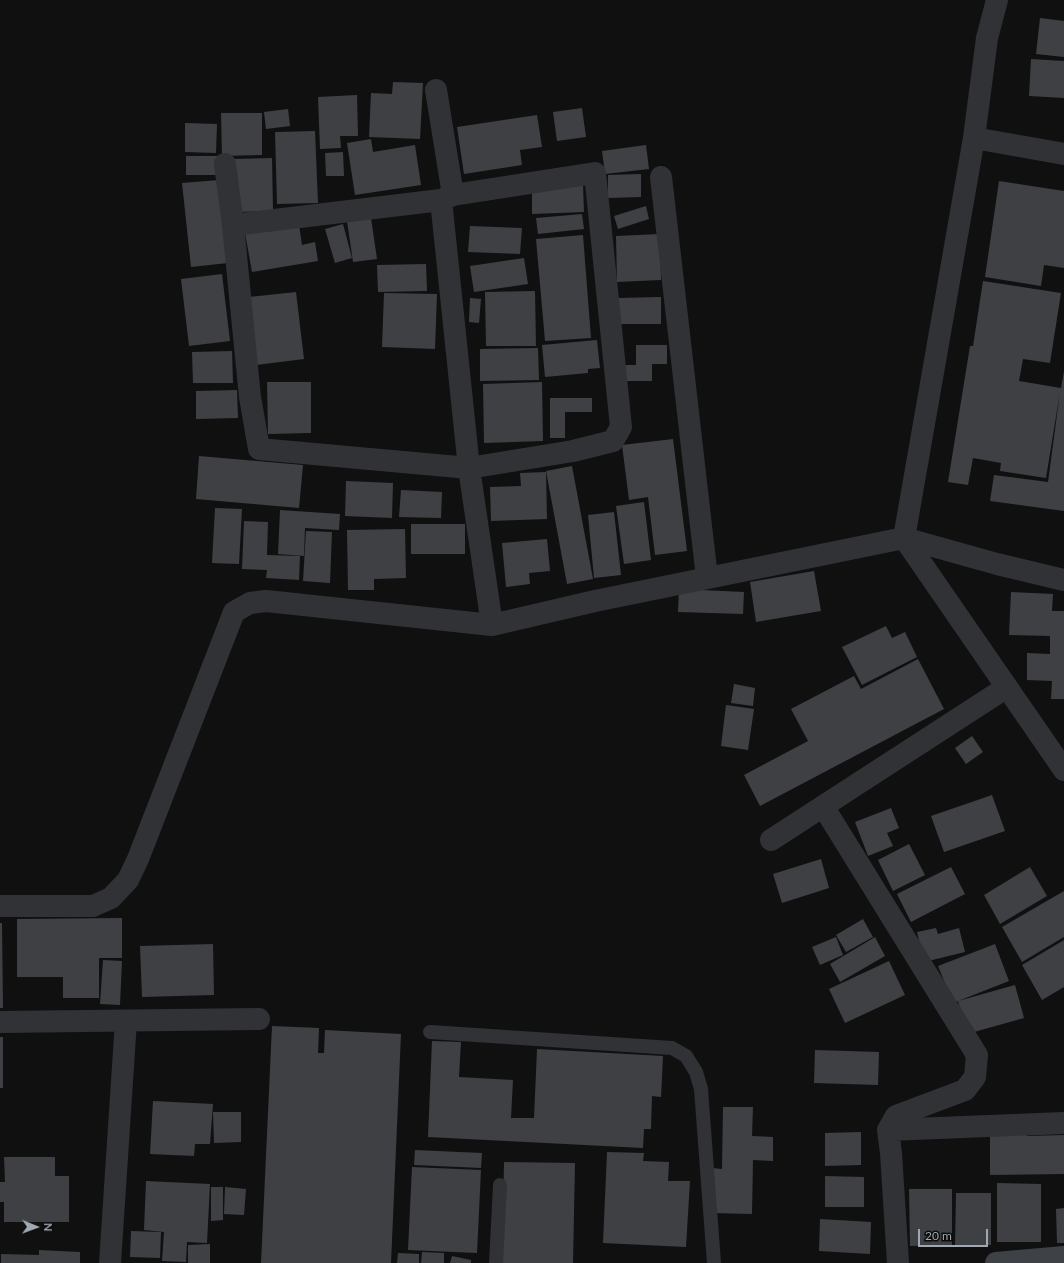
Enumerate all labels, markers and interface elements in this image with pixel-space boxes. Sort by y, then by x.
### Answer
north arrow [16,1207,56,1247]
scale bar [920,1221,990,1247]
text: N [42,1223,55,1232]
text: 20 m [925,1228,952,1243]

